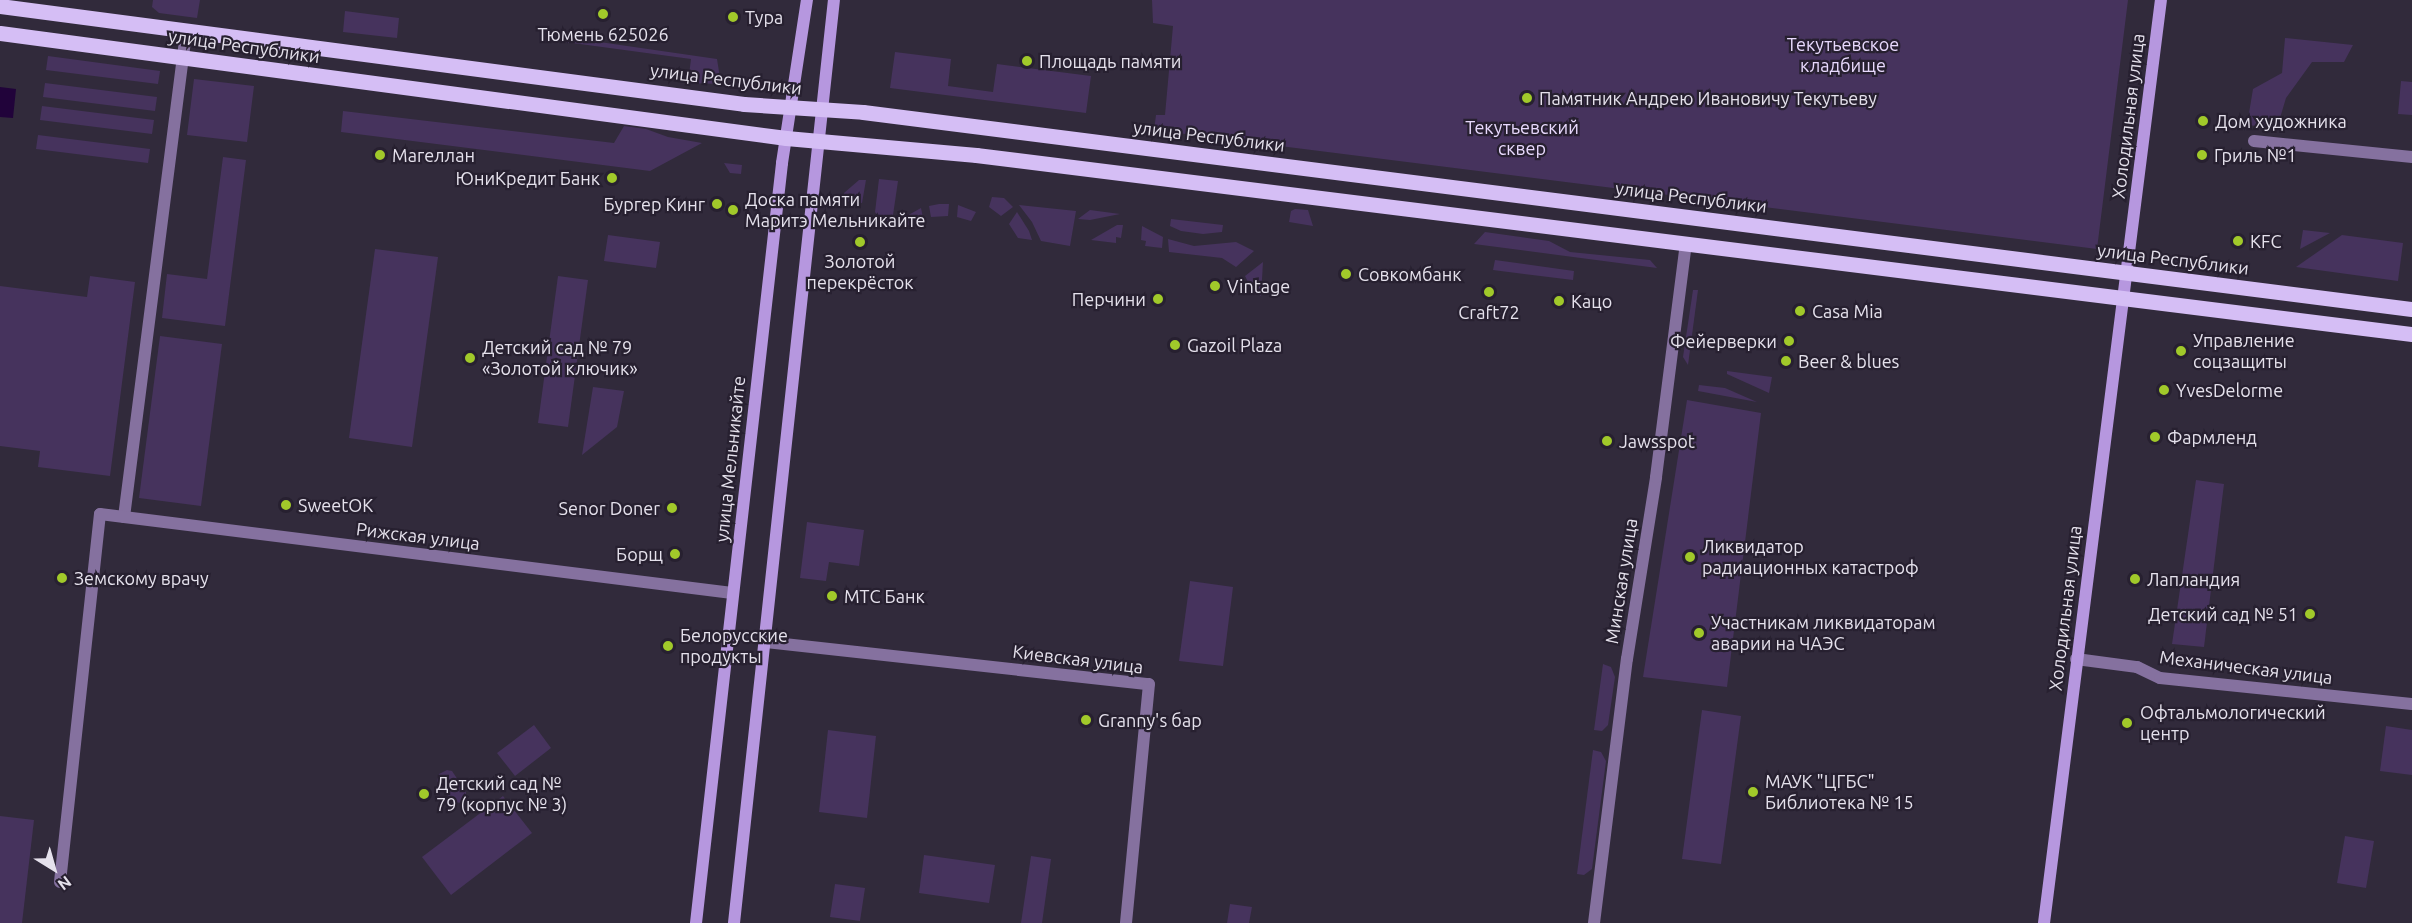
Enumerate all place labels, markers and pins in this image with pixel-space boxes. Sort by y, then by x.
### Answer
place label: Тура [745,6,783,28]
marker: Тюмень 625026 [596,7,610,21]
marker: Тура [726,10,740,24]
place label: Тюмень 625026 [537,23,669,45]
place label: Площадь памяти [1039,50,1181,72]
marker: Площадь памяти [1020,54,1034,68]
place label: Памятник Андрею Ивановичу Текутьеву [1539,87,1877,109]
marker: Памятник Андрею Ивановичу Текутьеву [1520,91,1534,105]
place label: Дом художника [2215,110,2347,132]
marker: Дом художника [2196,114,2210,128]
place label: Магеллан [392,144,475,166]
place label: Гриль №1 [2214,144,2297,166]
marker: Магеллан [373,148,387,162]
marker: Гриль №1 [2195,148,2209,162]
place label: ЮниКредит Банк [456,167,600,189]
marker: ЮниКредит Банк [605,171,619,185]
place label: Доска памяти Маритэ Мельникайте [745,189,926,232]
place label: Бургер Кинг [604,193,705,215]
marker: Бургер Кинг [710,197,724,211]
marker: Доска памяти Маритэ Мельникайте [726,203,740,217]
place label: KFC [2250,230,2281,252]
marker: KFC [2231,234,2245,248]
marker: Золотой перекрёсток [853,235,867,249]
place label: Золотой перекрёсток [807,251,913,294]
place label: Совкомбанк [1358,263,1462,285]
marker: Совкомбанк [1339,267,1353,281]
place label: Vintage [1227,275,1290,297]
marker: Vintage [1208,279,1222,293]
marker: Craft72 [1482,285,1496,299]
place label: Перчини [1072,288,1146,310]
place label: Кацо [1571,290,1612,312]
marker: Перчини [1151,292,1165,306]
marker: Кацо [1552,294,1566,308]
place label: Casa Mia [1812,300,1883,322]
place label: Craft72 [1458,301,1520,323]
marker: Casa Mia [1793,304,1807,318]
place label: Фейерверки [1670,330,1777,352]
place label: Управление соцзащиты [2193,330,2295,372]
place label: Gazoil Plaza [1187,334,1282,356]
marker: Фейерверки [1782,334,1796,348]
place label: Детский сад № 79 «Золотой ключик» [482,337,638,380]
marker: Gazoil Plaza [1168,338,1182,352]
marker: Управление соцзащиты [2174,344,2188,358]
place label: Beer & blues [1798,350,1899,372]
marker: Детский сад № 79 «Золотой ключик» [463,351,477,365]
marker: Beer & blues [1779,354,1793,368]
place label: YvesDelorme [2176,379,2283,401]
marker: YvesDelorme [2157,383,2171,397]
place label: Фармленд [2167,426,2257,448]
place label: Jawsspot [1619,430,1695,452]
marker: Фармленд [2148,430,2162,444]
marker: Jawsspot [1600,434,1614,448]
place label: SweetOK [298,494,373,516]
place label: Senor Doner [559,497,660,519]
marker: SweetOK [279,498,293,512]
marker: Senor Doner [665,501,679,515]
place label: Ликвидатор радиационных катастроф [1702,536,1919,578]
place label: Борщ [616,543,663,565]
marker: Борщ [668,547,682,561]
marker: Ликвидатор радиационных катастроф [1683,550,1697,564]
place label: Земскому врачу [74,567,209,589]
place label: Лапландия [2147,568,2240,590]
marker: Земскому врачу [55,571,69,585]
marker: Лапландия [2128,572,2142,586]
place label: МТС Банк [844,585,925,607]
marker: МТС Банк [825,589,839,603]
place label: Детский сад № 51 [2148,603,2298,625]
marker: Детский сад № 51 [2303,607,2317,621]
place label: Участникам ликвидаторам аварии на ЧАЭС [1711,612,1936,654]
place label: Белорусские продукты [680,625,788,668]
marker: Участникам ликвидаторам аварии на ЧАЭС [1692,626,1706,640]
marker: Белорусские продукты [661,639,675,653]
place label: Офтальмологический центр [2140,702,2326,744]
place label: Granny's бар [1098,709,1202,731]
marker: Granny's бар [1079,713,1093,727]
marker: Офтальмологический центр [2118,714,2136,732]
place label: МАУК "ЦГБС" Библиотека № 15 [1765,771,1914,814]
place label: Детский сад № 79 (корпус № 3) [436,773,567,816]
marker: МАУК "ЦГБС" Библиотека № 15 [1746,785,1760,799]
marker: Детский сад № 79 (корпус № 3) [417,787,431,801]

